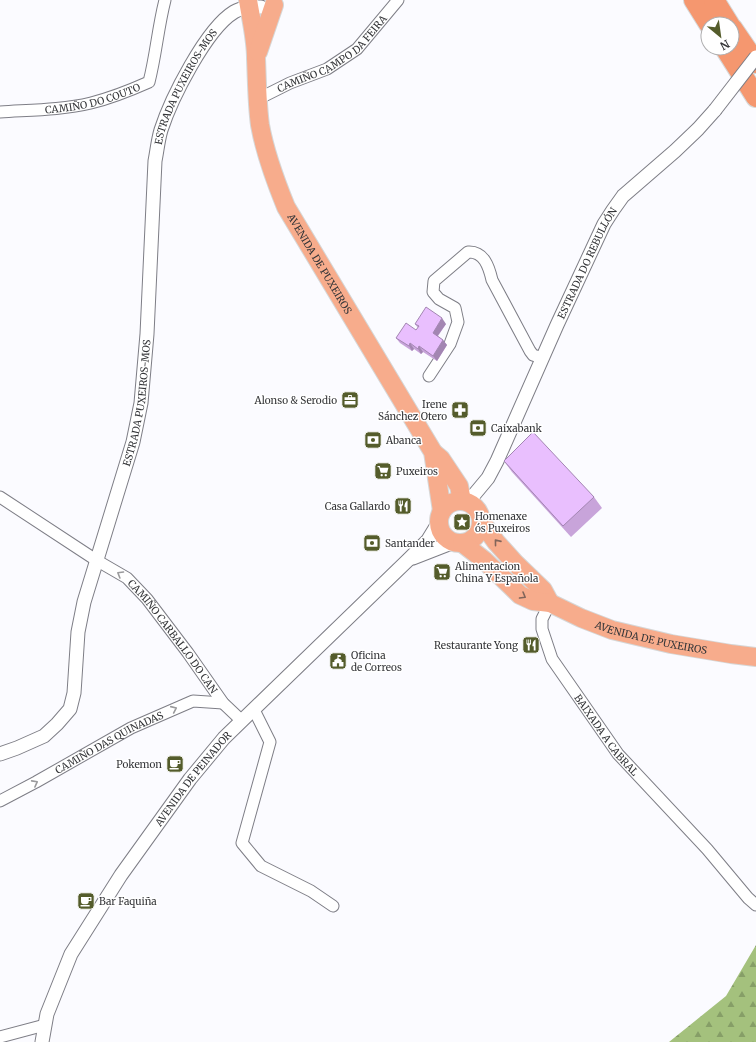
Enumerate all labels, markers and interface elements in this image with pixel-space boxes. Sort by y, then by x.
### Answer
street label: CAMIÑO CAMPO DA FEIRA [275,11,390,95]
north arrow [700,16,740,56]
street label: ESTRADA PUXEIROS-MOS [151,26,220,146]
text: N [717,37,732,53]
street label: CAMIÑO DO COUTO [44,80,142,116]
street label: ESTRADA DO REBULLÓN [554,205,620,321]
street label: AVENIDA DE PUXEIROS [284,210,355,316]
street label: ESTRADA PUXEIROS-MOS [119,339,153,468]
office icon: Alonso & Serodio [340,390,360,410]
place label: Alonso & Serodio [254,394,337,407]
place label: Irene Sánchez Otero [378,398,447,423]
pharmacy icon: Irene Sánchez Otero [450,400,470,420]
bank icon: Caixabank [468,418,488,438]
place label: Caixabank [491,422,543,435]
bank icon: Abanca [363,430,383,450]
place label: Abanca [385,434,422,447]
supermarket icon: Puxeiros [373,461,393,481]
place label: Puxeiros [396,465,438,478]
restaurant icon: Casa Gallardo [393,496,413,516]
place label: Casa Gallardo [325,500,390,513]
place label: Homenaxe ós Puxeiros [475,510,530,535]
place icon: Homenaxe ós Puxeiros [452,512,472,532]
bank icon: Santander [362,533,382,553]
place label: Santander [385,537,435,550]
one-way arrow [495,540,502,547]
place label: Alimentacion China Y Española [454,560,539,585]
supermarket icon: Alimentacion China Y Española [432,562,452,582]
one-way arrow [117,571,124,578]
street label: CAMIÑO CARBALLO DO CAN [125,577,221,696]
one-way arrow [519,591,526,598]
street label: AVENIDA DE PUXEIROS [592,617,708,656]
restaurant icon: Restaurante Yong [521,635,541,655]
place label: Restaurante Yong [434,639,518,652]
place label: Oficina de Correos [351,649,402,674]
public building icon: Oficina de Correos [328,651,348,671]
street label: BAIXADA A CABRAL [572,691,642,779]
one-way arrow [170,706,178,714]
street label: CAMIÑO DAS QUINADAS [53,708,165,776]
street label: AVENIDA DE PEINADOR [151,728,234,829]
cafe icon: Pokemon [165,754,185,774]
place label: Pokemon [116,758,162,771]
one-way arrow [31,780,38,788]
cafe icon: Bar Faquiña [76,891,96,911]
place label: Bar Faquiña [99,895,157,908]

